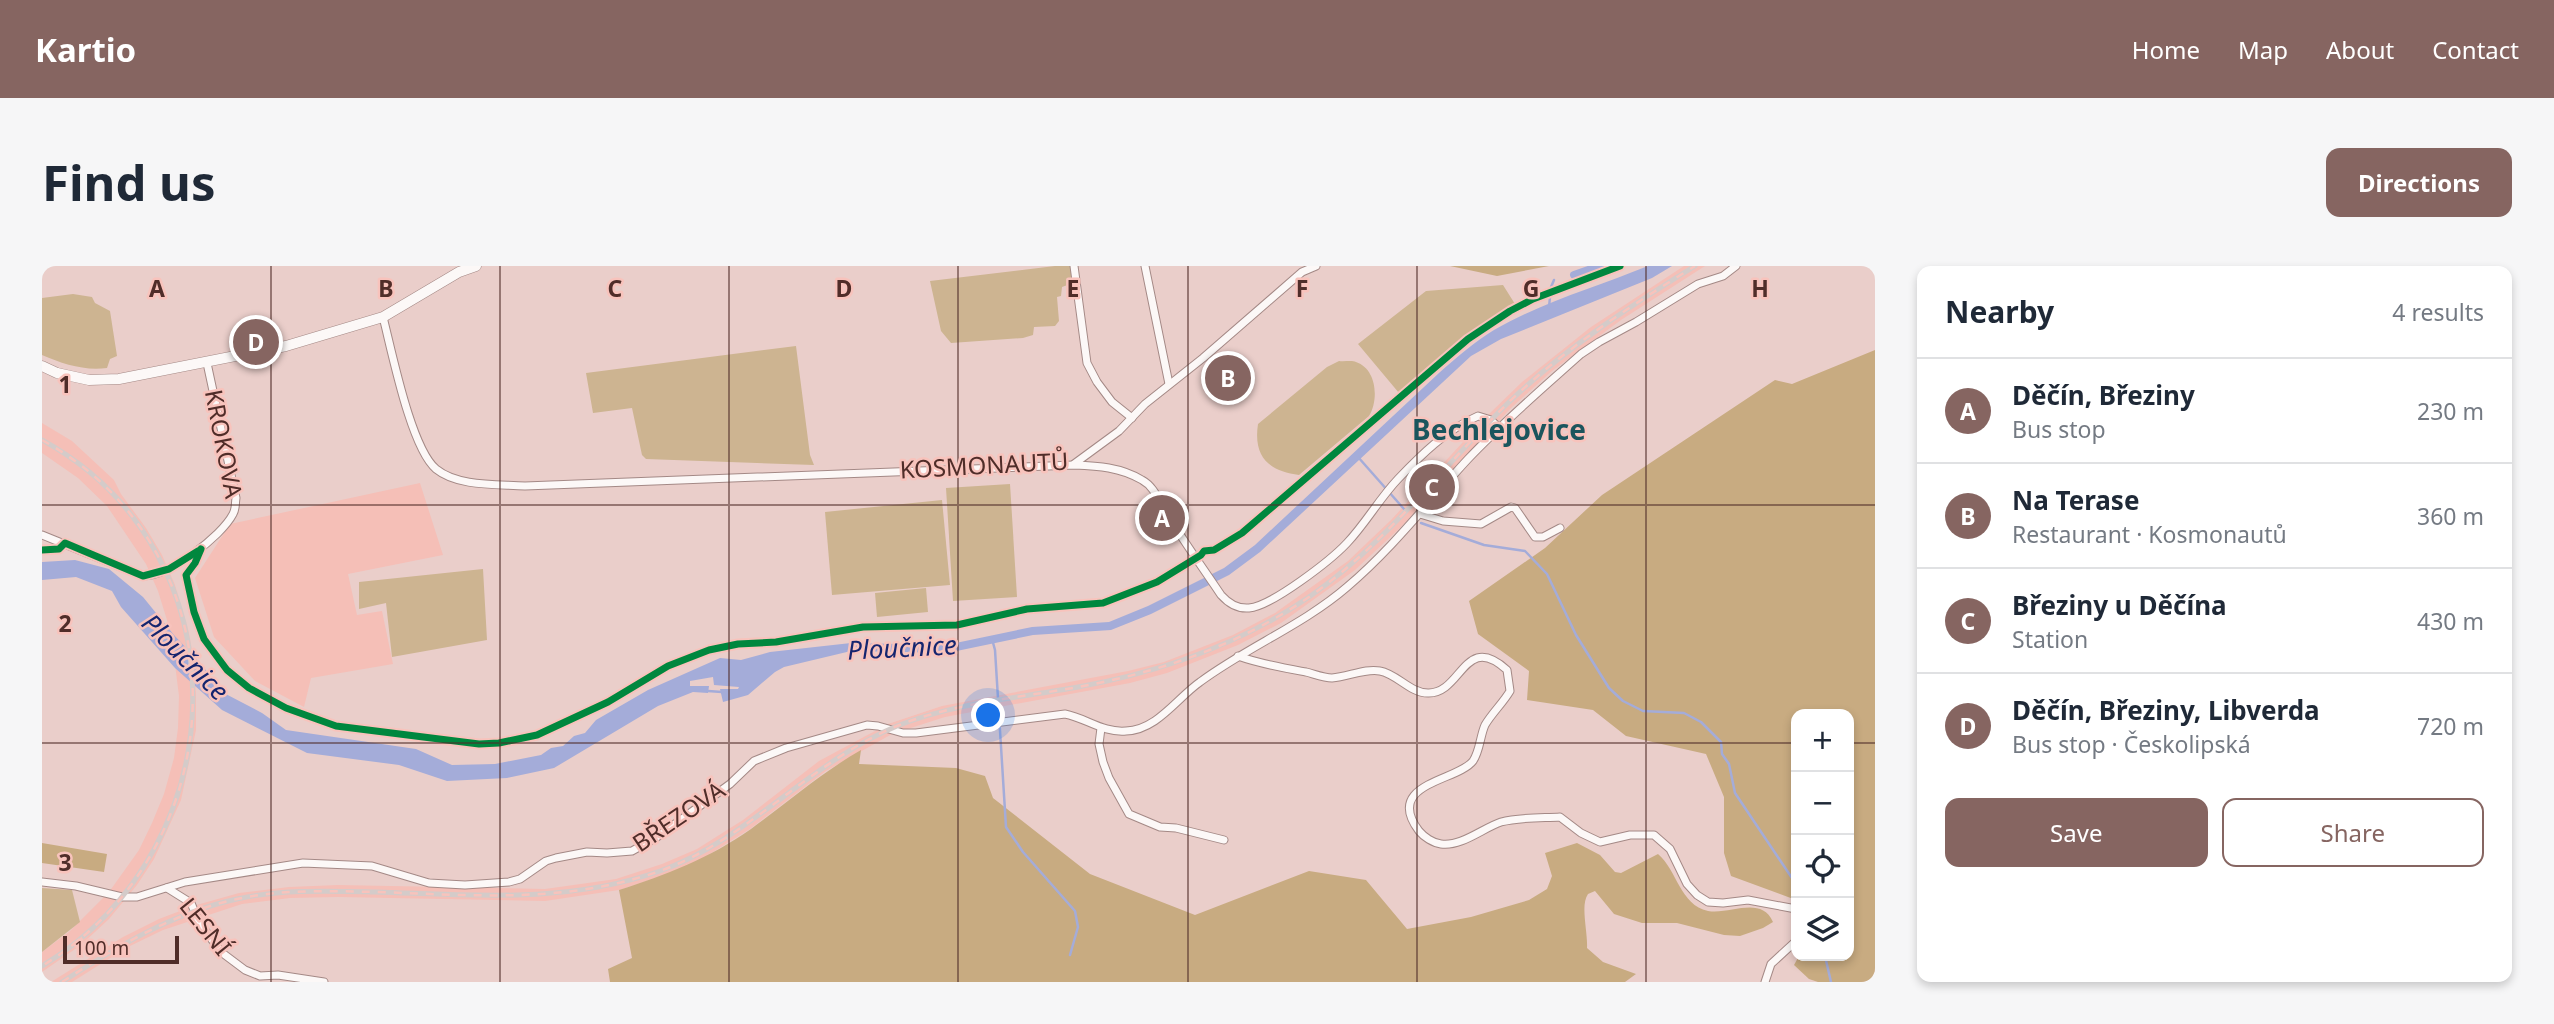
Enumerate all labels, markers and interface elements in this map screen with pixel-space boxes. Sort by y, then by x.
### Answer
text: Kartio [35,27,136,72]
text: Home [2132,33,2200,66]
text: Map [2238,33,2288,66]
text: About [2326,33,2394,66]
text: Contact [2432,33,2519,66]
button: Directions [2326,148,2512,217]
text: Find us [42,149,216,215]
text: A [149,272,165,304]
text: B [378,272,394,304]
text: C [608,272,623,304]
text: D [836,272,852,304]
text: E [1067,272,1079,304]
text: F [1296,272,1308,304]
text: G [1523,272,1539,304]
text: H [1751,272,1769,304]
text: Nearby [1945,291,2054,332]
text: 4 results [2392,296,2484,328]
pin: D [233,316,279,368]
pin: B [1205,352,1251,404]
text: 1 [58,368,72,400]
text: Děčín, Březiny [2012,377,2195,413]
street label: KROKOVA [198,386,251,502]
text: A [1960,395,1976,427]
text: 230 m [2417,395,2484,427]
district label: Bechlejovice [1412,410,1586,448]
text: Bus stop [2012,413,2106,445]
street label: KOSMONAUTŮ [899,444,1069,485]
pin: C [1409,461,1455,513]
text: Na Terase [2012,482,2139,518]
pin: A [1139,492,1185,544]
text: B [1960,500,1976,532]
text: 360 m [2417,500,2484,532]
text: Restaurant · Kosmonautů [2012,518,2287,550]
text: Březiny u Děčína [2012,587,2227,623]
water label: Ploučnice [134,605,237,708]
text: C [1961,605,1975,637]
text: 430 m [2417,605,2484,637]
text: 2 [58,607,72,639]
text: Station [2012,623,2088,655]
water label: Ploučnice [846,626,958,668]
text: Děčín, Březiny, Libverda [2012,692,2320,728]
your location [971,698,1005,732]
map controls [1791,709,1854,961]
button: + [1791,709,1854,772]
text: D [1960,710,1976,742]
text: 720 m [2417,710,2484,742]
text: Bus stop · Českolipská [2012,728,2251,760]
street label: BŘEZOVÁ [626,772,731,859]
button: − [1791,772,1854,835]
button: Save [1945,798,2208,867]
button: Share [2222,798,2484,867]
button: locate [1791,835,1854,898]
text: 3 [58,846,72,878]
street label: LESNÍ [173,890,240,962]
button: layers [1791,898,1854,961]
scale bar [63,933,178,965]
text: 100 m [74,935,129,961]

